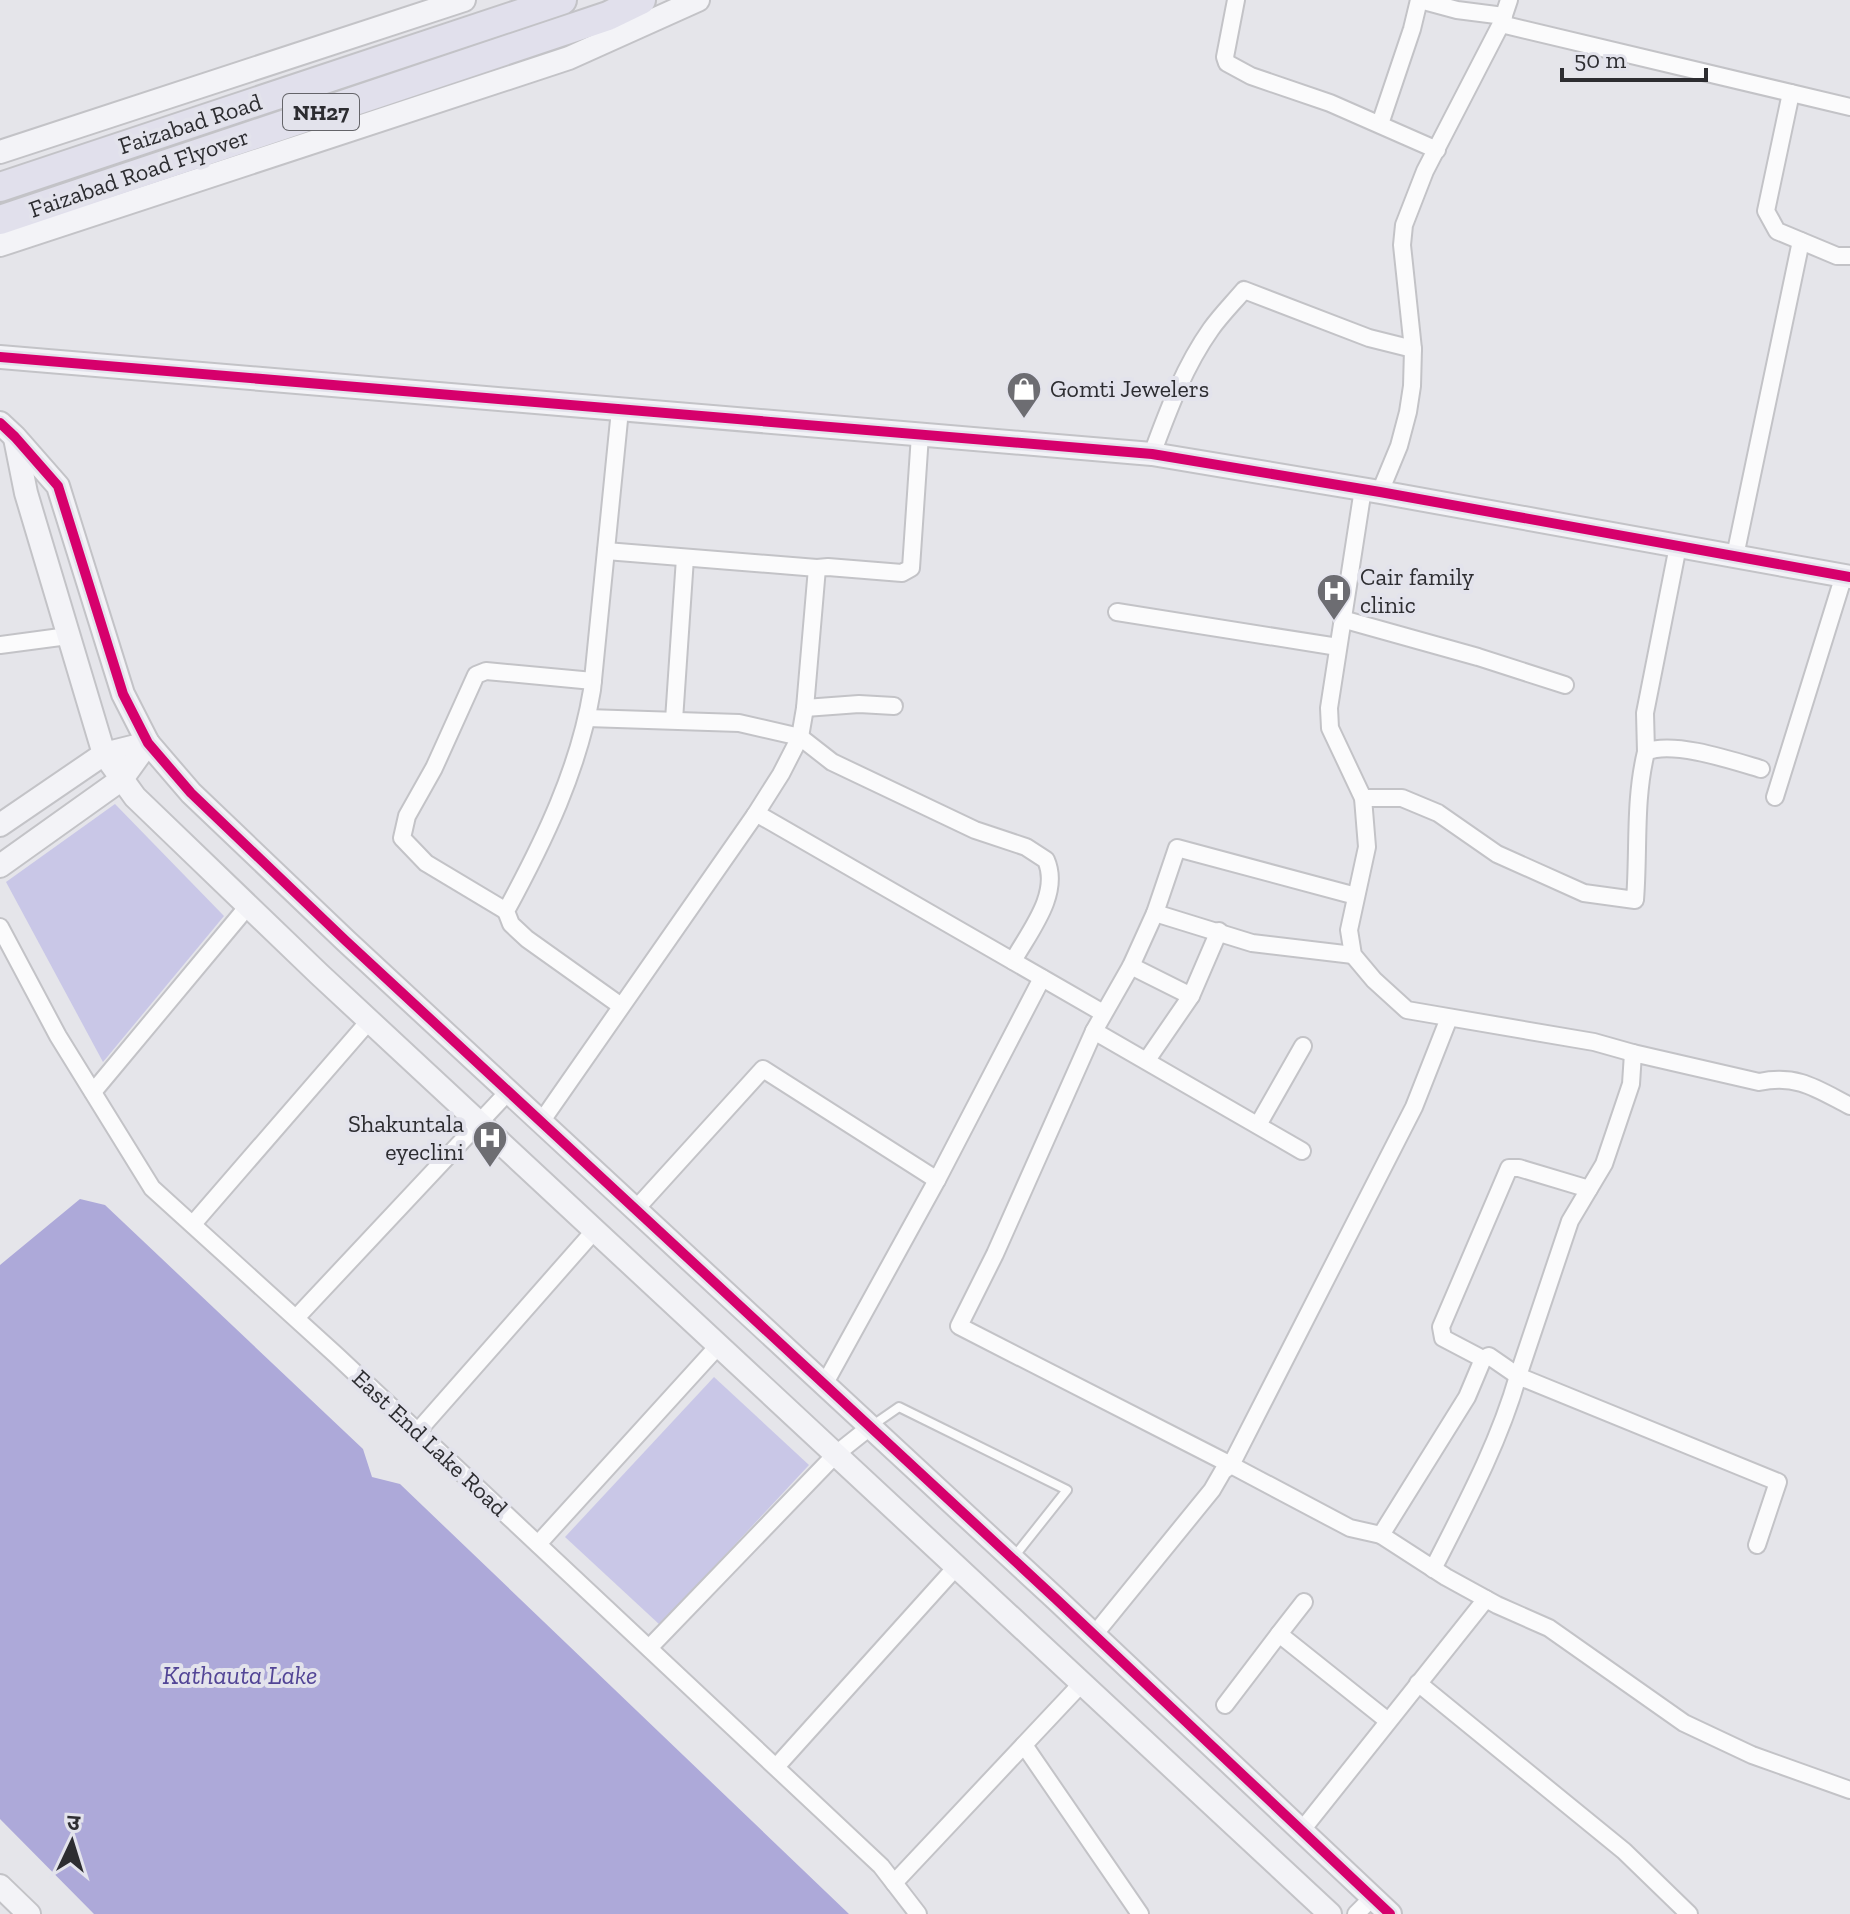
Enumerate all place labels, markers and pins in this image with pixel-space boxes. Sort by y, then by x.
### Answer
shop icon: Gomti Jewelers [1005,370,1043,420]
place label: Gomti Jewelers [1050,374,1209,403]
place label: Cair family clinic [1360,562,1475,619]
hospital icon: Cair family clinic [1315,572,1353,622]
place label: Shakuntala eyeclini [348,1109,464,1166]
hospital icon: Shakuntala eyeclini [471,1119,509,1169]

